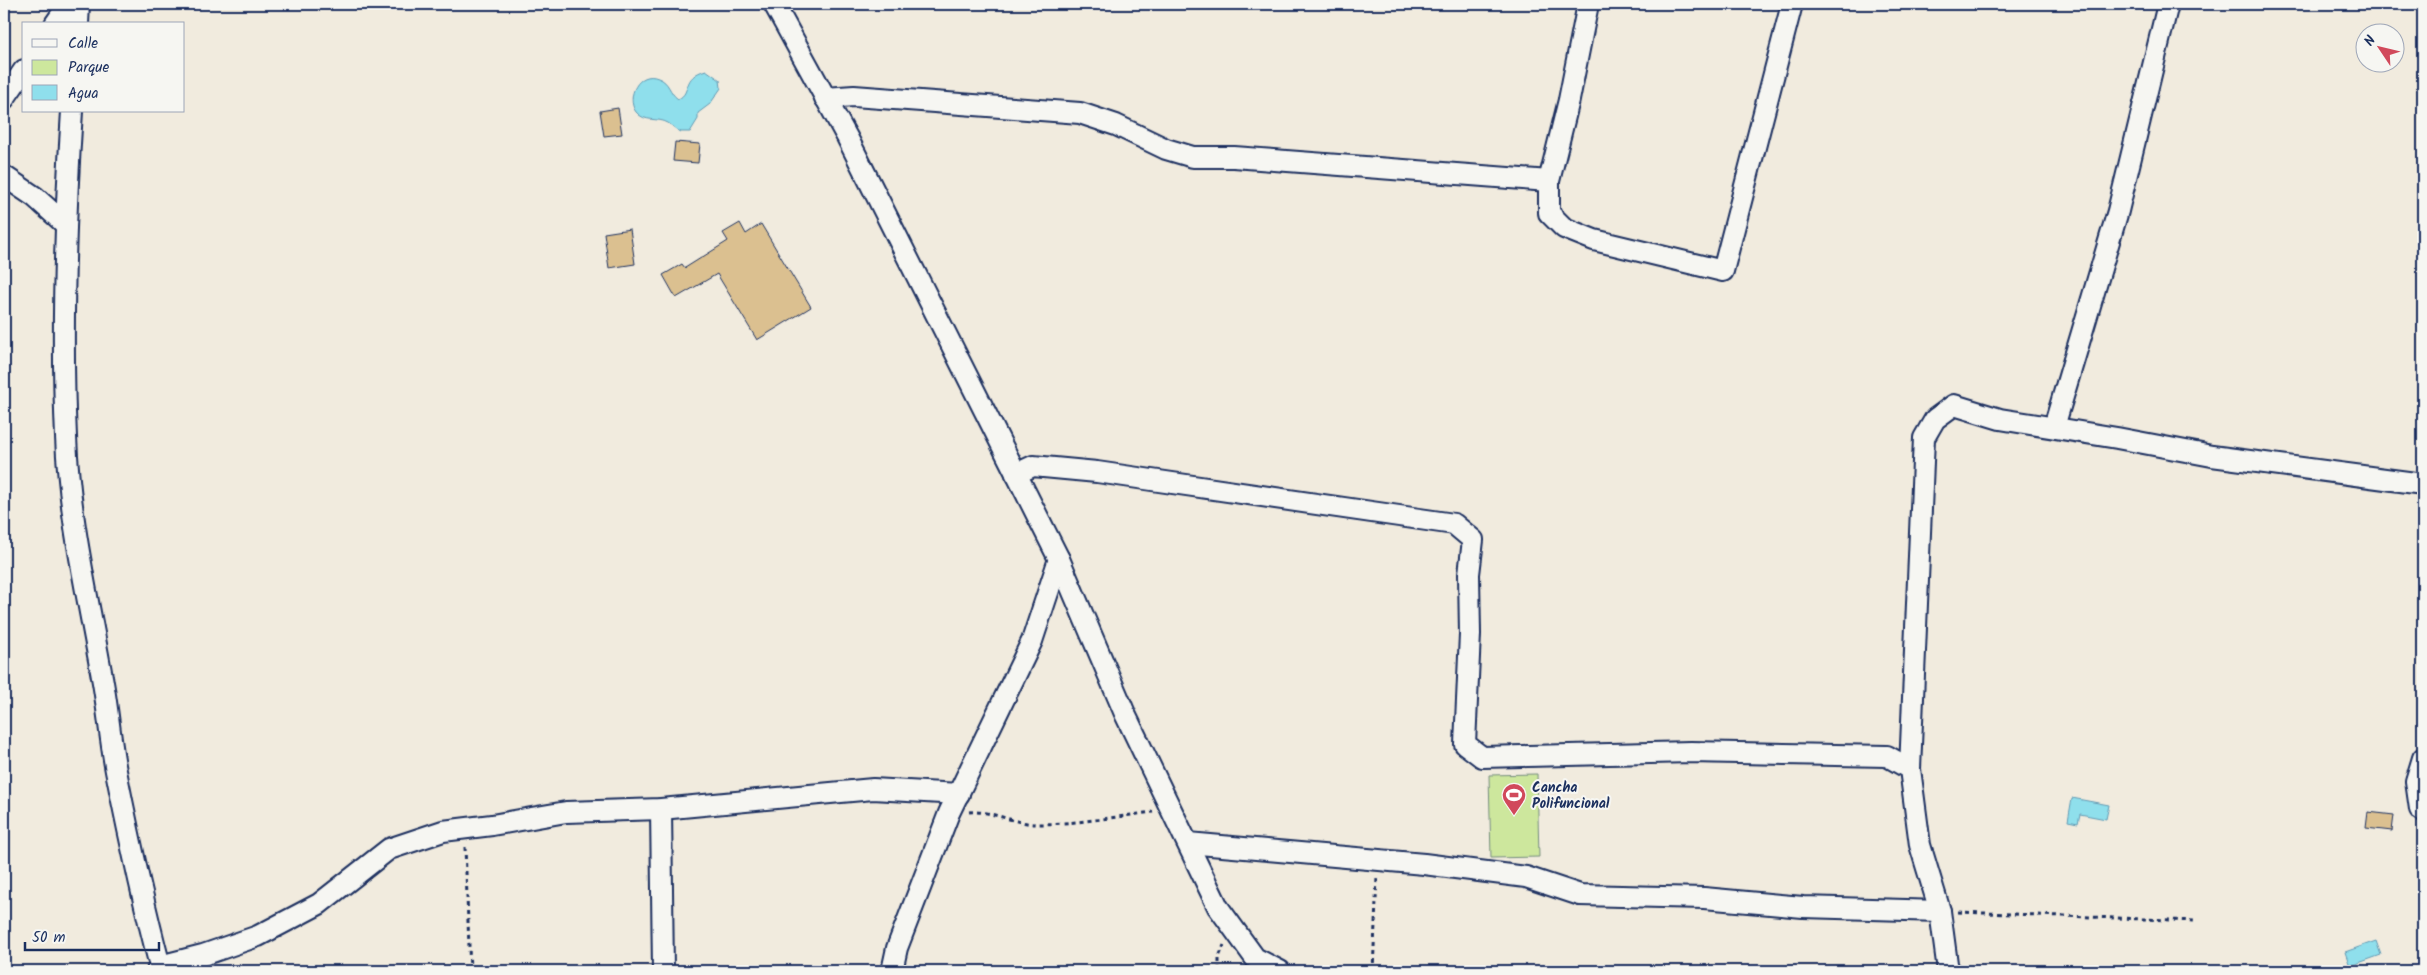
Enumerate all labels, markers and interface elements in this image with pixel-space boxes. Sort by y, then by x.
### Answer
legend [22,22,185,112]
north arrow [2354,22,2404,72]
text: N [2359,31,2382,51]
text: Calle [68,32,98,56]
text: Parque [68,56,109,80]
text: Agua [68,82,99,106]
place label: Cancha Polifuncional [1532,777,1610,815]
sports icon: Cancha Polifuncional [1501,782,1527,816]
scale bar [25,920,159,952]
text: 50 m [32,926,66,950]

